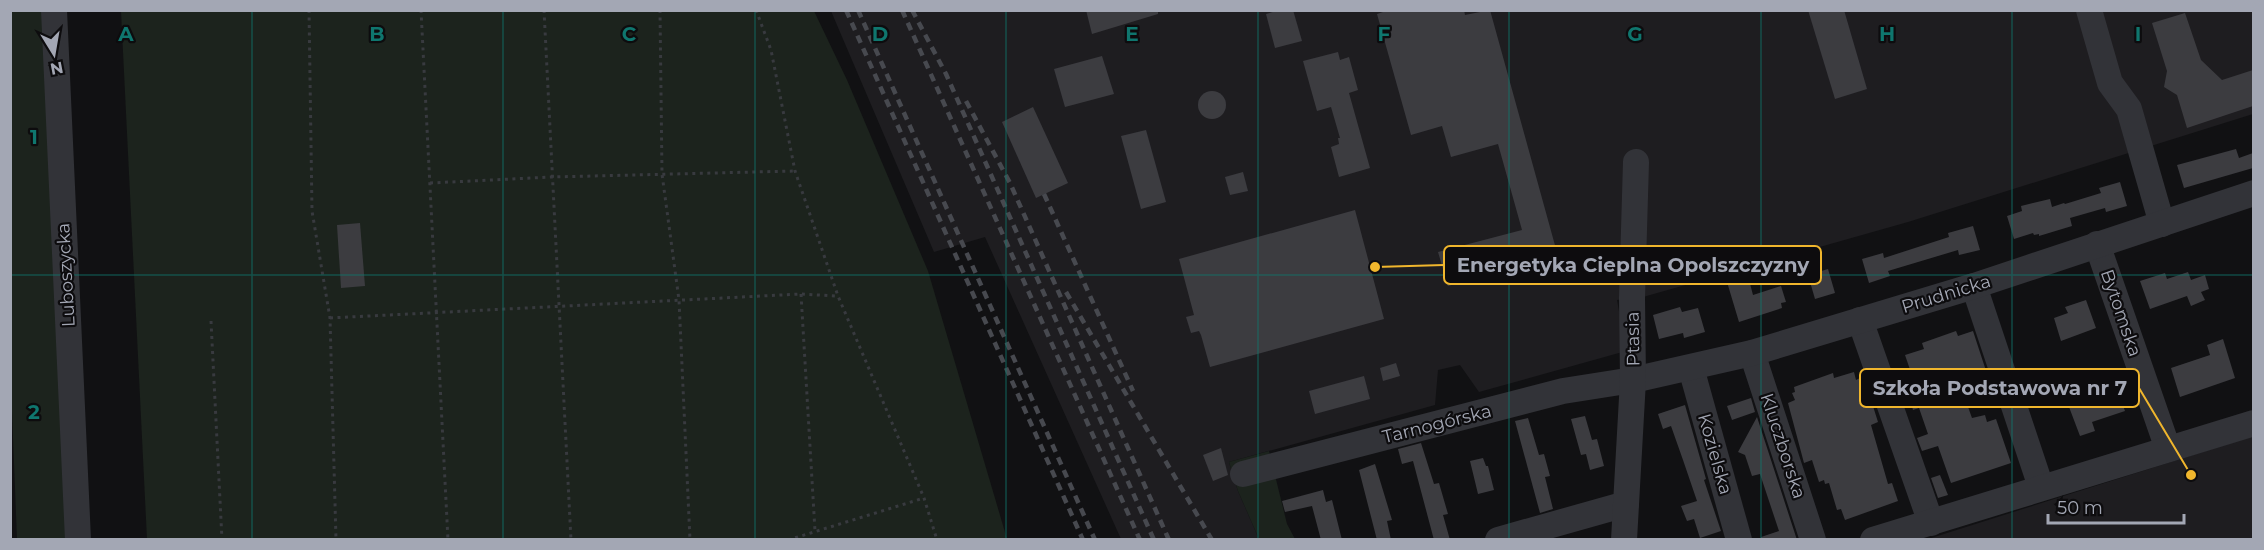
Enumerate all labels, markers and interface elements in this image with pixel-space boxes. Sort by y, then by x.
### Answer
text: A [117,22,134,46]
text: B [369,22,385,46]
text: C [622,22,637,46]
text: D [872,22,888,46]
text: E [1125,22,1139,46]
text: F [1378,22,1391,46]
text: G [1627,22,1643,46]
text: H [1879,22,1895,46]
text: I [2135,22,2141,46]
north arrow [24,24,84,84]
text: N [49,58,65,79]
text: 1 [30,125,38,149]
street label: Luboszycka [52,222,80,328]
callout: Energetyka Cieplna Opolszczyzny [1444,246,1821,284]
text: Energetyka Cieplna Opolszczyzny [1457,253,1810,277]
street label: Bytomska [2096,266,2146,360]
street label: Prudnicka [1899,270,1993,318]
street label: Ptasia [1622,311,1644,367]
callout: Szkoła Podstawowa nr 7 [1860,369,2139,407]
text: Szkoła Podstawowa nr 7 [1873,376,2127,400]
street label: Kluczborska [1756,390,1810,502]
text: 2 [28,400,40,424]
street label: Tarnogórska [1380,400,1494,448]
street label: Kozielska [1693,411,1737,497]
scale bar [2048,487,2184,525]
text: 50 m [2057,497,2103,519]

